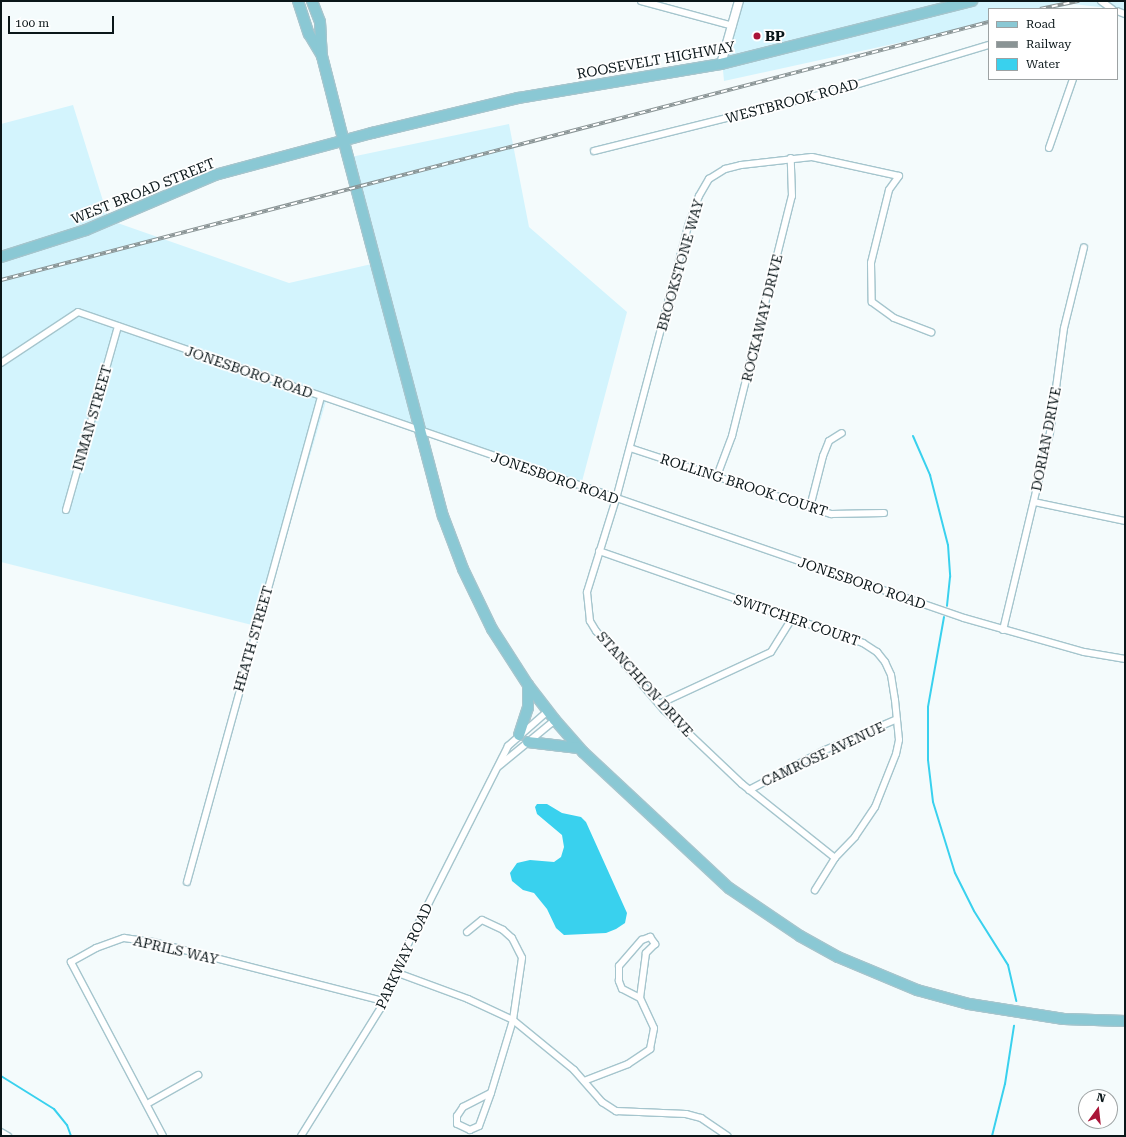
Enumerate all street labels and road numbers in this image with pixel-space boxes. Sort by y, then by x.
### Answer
street label: ROOSEVELT HIGHWAY [575,38,737,82]
street label: WESTBROOK ROAD [724,75,860,127]
street label: WEST BROAD STREET [69,154,217,228]
street label: BROOKSTONE WAY [653,197,707,333]
street label: ROCKAWAY DRIVE [738,252,786,384]
street label: JONESBORO ROAD [183,342,315,402]
street label: INMAN STREET [69,363,115,473]
street label: DORIAN DRIVE [1028,385,1064,493]
street label: JONESBORO ROAD [489,448,621,508]
street label: ROLLING BROOK COURT [658,450,830,520]
street label: JONESBORO ROAD [796,553,928,613]
street label: HEATH STREET [230,584,276,694]
street label: SWITCHER COURT [732,591,862,649]
street label: STANCHION DRIVE [593,628,697,740]
street label: CAMROSE AVENUE [759,718,887,790]
street label: PARKWAY ROAD [372,900,436,1012]
street label: APRILS WAY [132,932,220,968]

